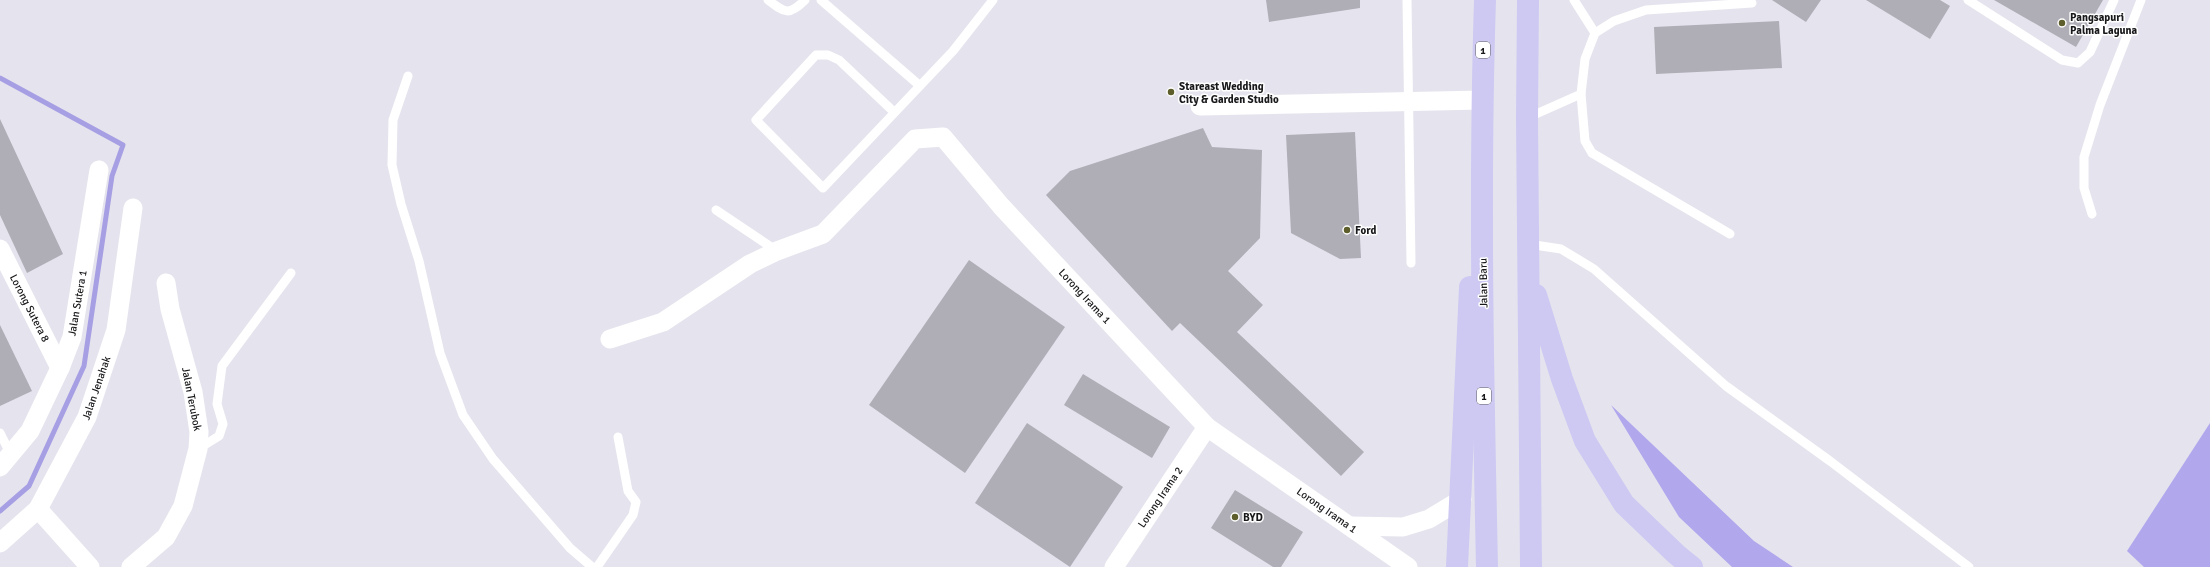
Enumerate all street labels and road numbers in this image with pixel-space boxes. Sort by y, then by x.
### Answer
road number: 1 [1476,42,1490,58]
street label: Jalan Baru [1477,258,1490,308]
street label: Lorong Irama 1 [1056,266,1113,327]
street label: Jalan Sutera 1 [65,269,90,337]
street label: Lorong Sutera 8 [7,272,52,344]
street label: Jalan Jenahak [79,354,114,422]
street label: Jalan Terubok [179,366,204,432]
road number: 1 [1477,388,1491,404]
street label: Lorong Irama 2 [1135,464,1186,530]
street label: Lorong Irama 1 [1294,485,1359,536]

